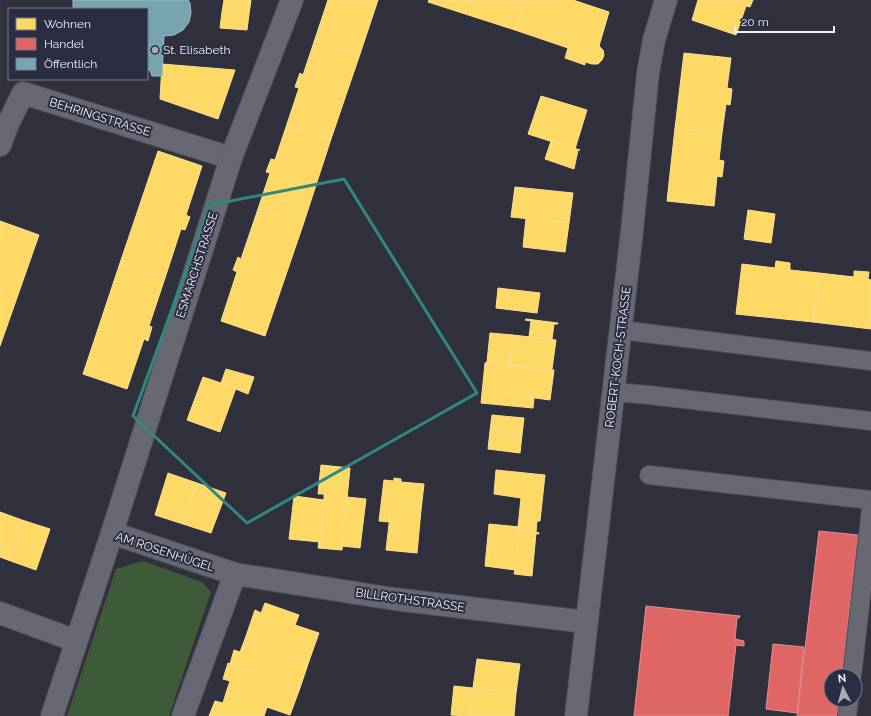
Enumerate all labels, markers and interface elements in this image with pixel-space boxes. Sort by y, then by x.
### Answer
legend [8,8,148,80]
scale bar [735,8,834,34]
text: 20 m [741,15,769,29]
text: Wohnen [44,17,91,31]
text: Handel [44,37,85,51]
place label: St. Elisabeth [163,43,230,57]
marker: St. Elisabeth [150,45,160,55]
text: Öffentlich [44,57,97,71]
street label: BEHRINGSTRASSE [48,95,152,139]
street label: ESMARCHSTRASSE [173,210,221,320]
street label: ROBERT-KOCH-STRASSE [602,286,634,428]
street label: AM ROSENHÜGEL [114,529,216,575]
street label: BILLROTHSTRASSE [355,585,465,615]
north arrow [823,668,863,708]
text: N [837,672,847,685]

